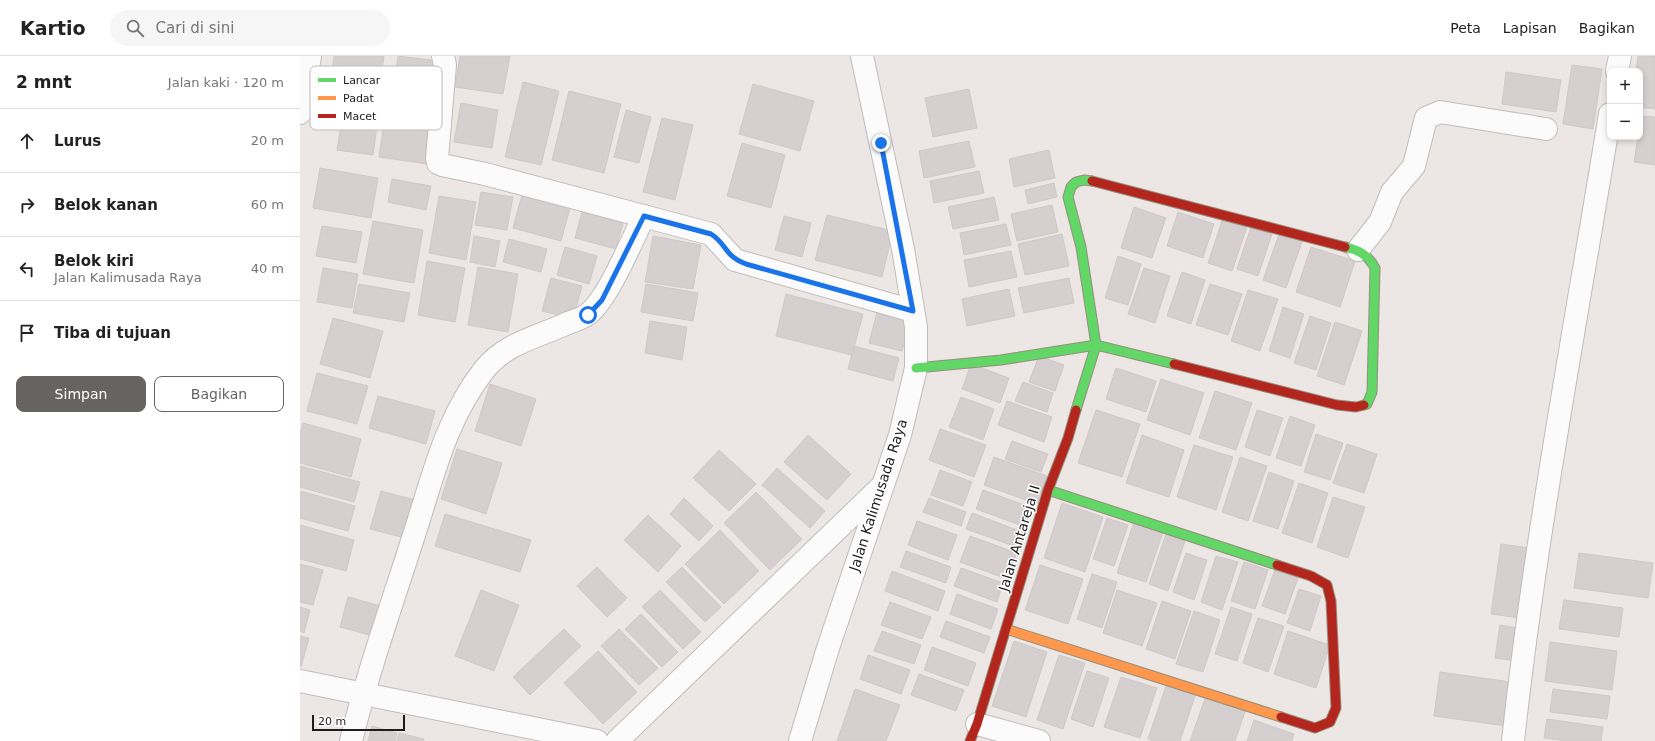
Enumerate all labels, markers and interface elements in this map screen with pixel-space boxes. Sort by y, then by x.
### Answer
search box [110,10,390,46]
text: Kartio [20,17,86,39]
icon: search [124,17,146,39]
text: Cari di sini [156,19,234,37]
text: Peta [1450,20,1481,36]
text: Lapisan [1503,20,1557,36]
text: Bagikan [1579,20,1635,36]
legend [310,66,442,130]
map controls [1607,68,1643,140]
button: + [1607,68,1643,104]
text: 2 mnt [16,72,72,92]
text: Lancar [343,74,381,87]
text: Jalan kaki · 120 m [168,75,284,90]
text: Padat [343,92,375,105]
button: − [1607,104,1643,140]
text: Macet [343,110,377,123]
icon: ahead [16,130,38,152]
text: Lurus [54,132,101,150]
text: 20 m [251,133,284,148]
route end [872,134,890,152]
icon: right [16,194,38,216]
text: Belok kanan [54,196,158,214]
text: 60 m [251,197,284,212]
text: Belok kiri [54,252,134,270]
icon: left [16,258,38,280]
text: 40 m [251,261,284,276]
text: Jalan Kalimusada Raya [54,270,202,285]
route start [579,306,597,324]
icon: arrive [16,322,38,344]
text: Tiba di tujuan [54,324,171,342]
button: Simpan [16,376,146,412]
button: Bagikan [154,376,284,412]
street label: Jalan Kalimusada Raya [846,417,910,574]
street label: Jalan Antareja II [995,483,1043,594]
scale bar [312,713,405,732]
text: 20 m [318,715,346,728]

